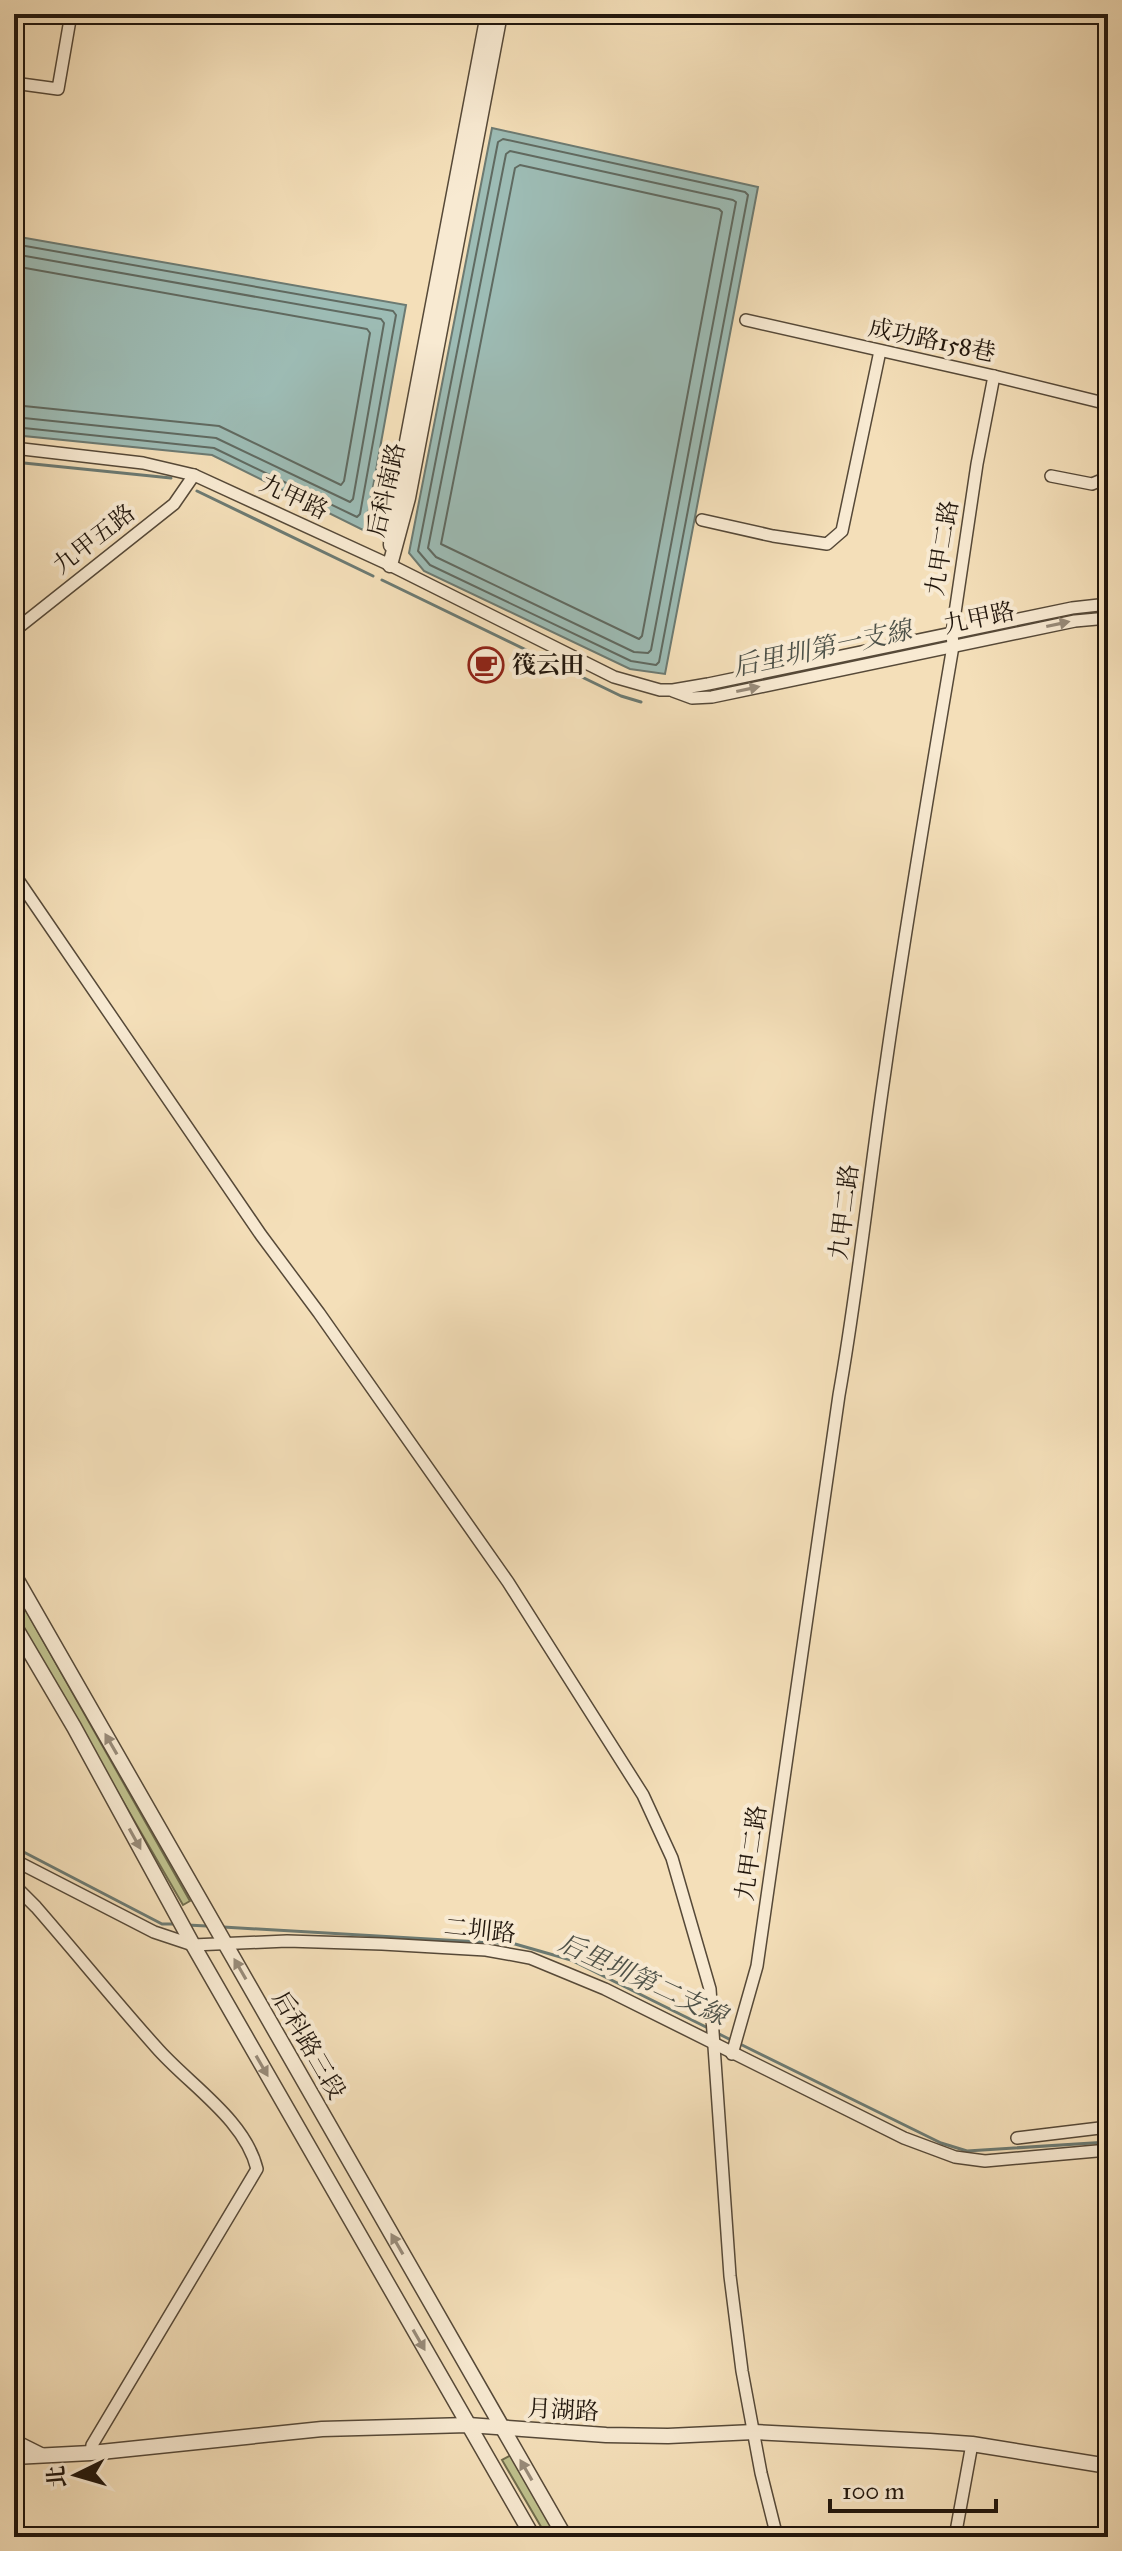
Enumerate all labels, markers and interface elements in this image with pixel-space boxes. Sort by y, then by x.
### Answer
street label: 成功路158巷 [866,312,998,368]
street label: 后科南路 [361,440,411,540]
street label: 九甲路 [255,468,333,526]
street label: 九甲五路 [47,498,141,580]
street label: 九甲二路 [920,498,964,598]
street label: 九甲路 [941,596,1017,640]
water label: 后里圳第一支線 [730,613,917,683]
one-way arrow [1045,617,1070,630]
cafe icon: 筏云田 [467,646,505,684]
place label: 筏云田 [512,650,584,680]
one-way arrow [736,682,761,695]
street label: 九甲二路 [823,1163,865,1261]
one-way arrow [104,1733,118,1755]
street label: 九甲二路 [729,1803,773,1903]
one-way arrow [129,1828,142,1851]
street label: 二圳路 [443,1911,517,1949]
water label: 后里圳第二支線 [554,1926,735,2033]
one-way arrow [233,1958,247,1981]
street label: 后科路三段 [266,1986,352,2104]
one-way arrow [255,2055,269,2077]
one-way arrow [390,2233,404,2255]
one-way arrow [412,2329,426,2352]
street label: 月湖路 [526,2393,600,2427]
north arrow [36,2435,116,2515]
one-way arrow [519,2459,533,2481]
scale bar [830,2463,996,2513]
text: 北 [42,2465,71,2489]
text: 100 m [842,2476,905,2506]

